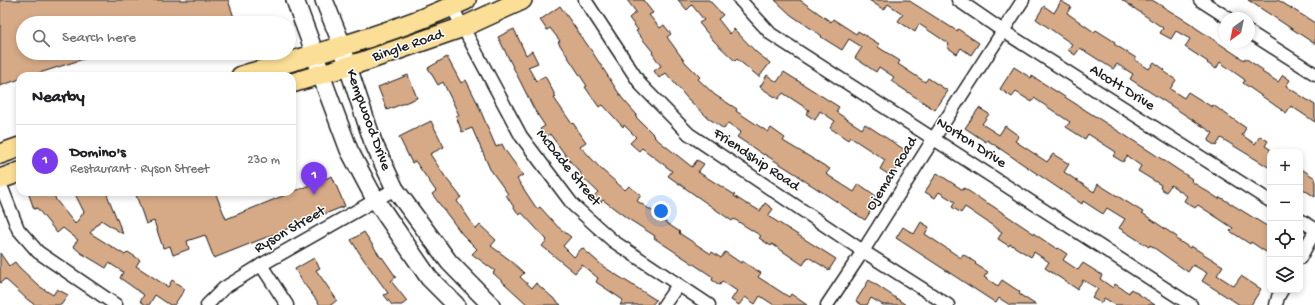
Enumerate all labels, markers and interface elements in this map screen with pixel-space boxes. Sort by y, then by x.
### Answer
north arrow [1219,12,1255,48]
search box [16,16,296,60]
street label: Bingle Road [369,25,447,67]
icon: search [30,27,52,49]
text: Search here [62,29,136,47]
street label: Alcott Drive [1086,61,1158,115]
street label: Kempwood Drive [341,67,395,173]
text: Nearby [32,88,85,108]
street label: Norton Drive [932,114,1010,173]
street label: Friendship Road [709,124,804,196]
street label: McDade Street [532,126,606,212]
street label: Ojeman Road [862,133,922,214]
text: Domino's [70,144,126,162]
map controls [1267,149,1303,293]
button: + [1267,149,1303,185]
text: 1 [42,153,48,168]
text: 230 m [247,153,280,168]
text: Restaurant · Ryson Street [70,162,209,177]
pin: 1 [301,162,327,195]
button: − [1267,185,1303,221]
street label: Ryson Street [251,201,330,258]
your location [651,201,671,221]
button: locate [1267,221,1303,257]
button: layers [1267,257,1303,293]

